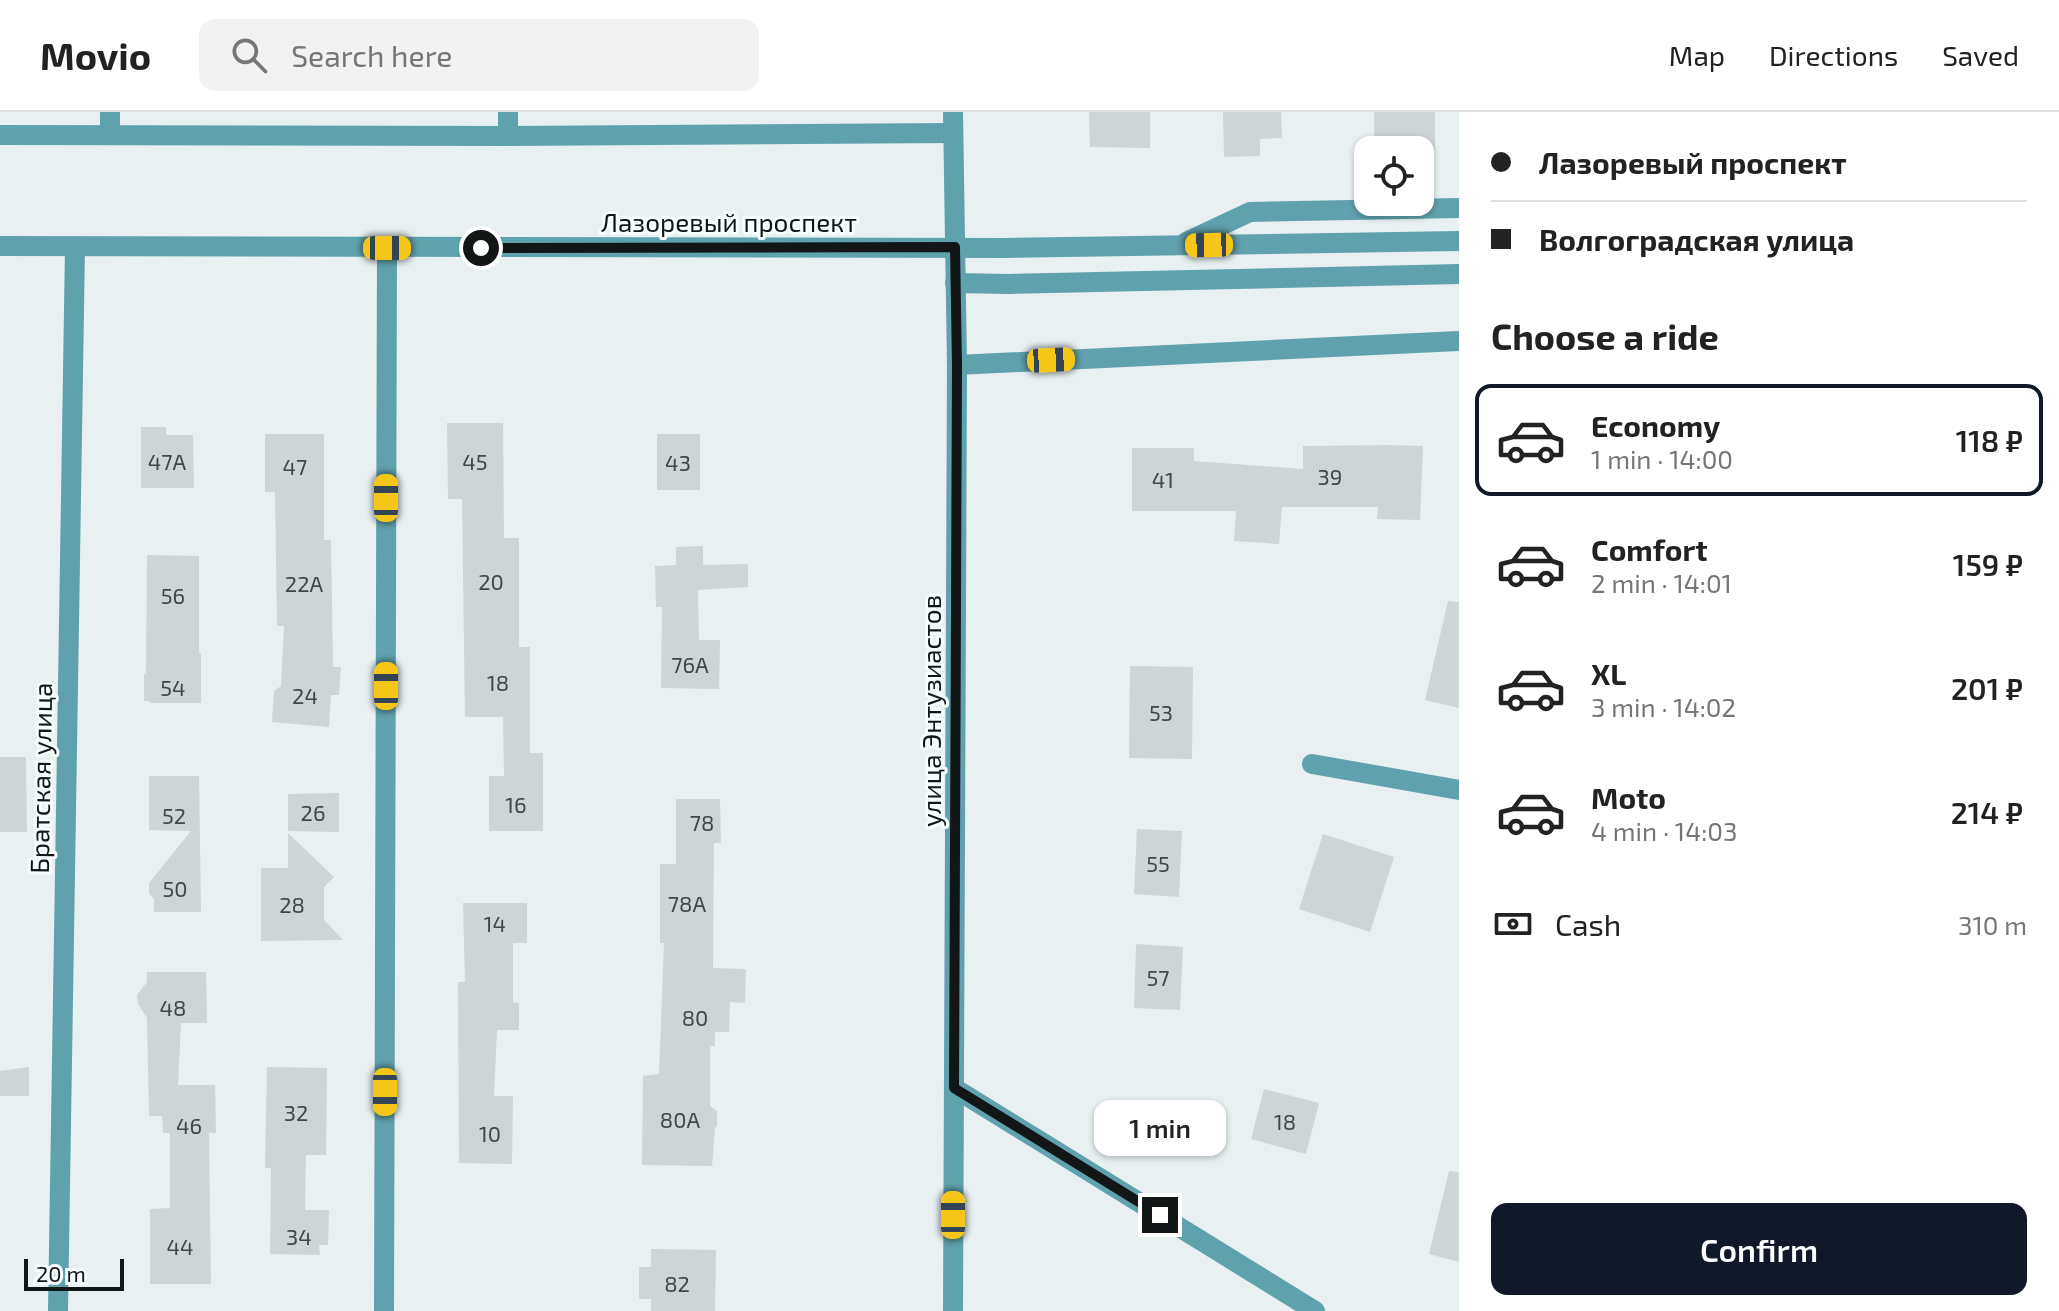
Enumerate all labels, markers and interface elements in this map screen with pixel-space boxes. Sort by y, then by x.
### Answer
search box [199,19,759,91]
text: Movio [40,32,151,78]
icon: search [227,33,271,77]
text: Search here [291,37,452,73]
text: Map [1669,38,1725,72]
text: Directions [1769,38,1898,72]
text: Saved [1942,38,2019,72]
map controls [1354,136,1434,216]
button: locate [1354,136,1434,216]
text: Лазоревый проспект [1539,144,1847,180]
street label: Лазоревый проспект [601,206,857,237]
text: Волгоградская улица [1539,221,1854,257]
route start [463,230,499,266]
car [1185,233,1233,257]
car [363,236,411,260]
text: Choose a ride [1491,314,1719,357]
car [1026,347,1076,373]
icon: car [1495,404,1567,476]
text: Economy [1591,407,1720,443]
text: 118 ₽ [1956,422,2023,458]
text: 1 min · 14:00 [1591,443,1733,474]
house number: 47А [148,448,187,474]
house number: 45 [462,448,488,474]
house number: 43 [665,449,691,475]
house number: 47 [283,453,307,479]
house number: 39 [1318,463,1342,489]
house number: 41 [1152,466,1174,492]
car [374,474,398,522]
icon: car [1495,528,1567,600]
text: Comfort [1591,531,1708,567]
text: 159 ₽ [1953,546,2023,582]
text: 2 min · 14:01 [1591,567,1732,598]
house number: 20 [478,568,504,594]
house number: 22А [285,570,324,596]
house number: 56 [161,582,185,608]
street label: улица Энтузиастов [915,595,947,827]
house number: 76А [671,651,709,677]
icon: car [1495,652,1567,724]
text: XL [1591,655,1626,691]
car [374,662,398,710]
house number: 18 [487,669,509,695]
text: 201 ₽ [1951,670,2023,706]
house number: 54 [160,674,186,700]
street label: Братская улица [23,682,58,874]
house number: 24 [292,682,318,708]
text: 3 min · 14:02 [1591,691,1736,722]
house number: 53 [1149,699,1173,725]
icon: car [1495,776,1567,848]
text: Moto [1591,779,1666,815]
house number: 16 [505,791,527,817]
text: 214 ₽ [1951,794,2023,830]
house number: 26 [301,799,325,825]
house number: 52 [162,802,186,828]
house number: 78 [690,809,714,835]
text: 4 min · 14:03 [1591,815,1737,846]
house number: 55 [1146,850,1170,876]
house number: 50 [162,875,188,901]
house number: 78А [668,890,706,916]
house number: 28 [279,891,305,917]
icon: cash [1491,902,1535,946]
text: Cash [1555,906,1621,942]
text: 310 m [1958,909,2027,940]
house number: 14 [484,910,506,936]
house number: 57 [1146,964,1170,990]
house number: 48 [160,994,186,1020]
house number: 80 [682,1004,708,1030]
car [373,1068,397,1116]
house number: 32 [284,1099,308,1125]
callout: 1 min [1094,1099,1226,1155]
house number: 80А [660,1106,700,1132]
house number: 18 [1274,1108,1296,1134]
house number: 46 [176,1112,202,1138]
text: 1 min [1129,1112,1191,1143]
house number: 10 [479,1120,501,1146]
car [941,1191,965,1239]
route end [1142,1197,1178,1233]
button: Confirm [1491,1203,2027,1295]
house number: 34 [286,1223,312,1249]
house number: 44 [166,1233,194,1259]
scale bar [24,1255,124,1291]
text: 20 m [36,1260,86,1286]
house number: 82 [664,1270,690,1296]

